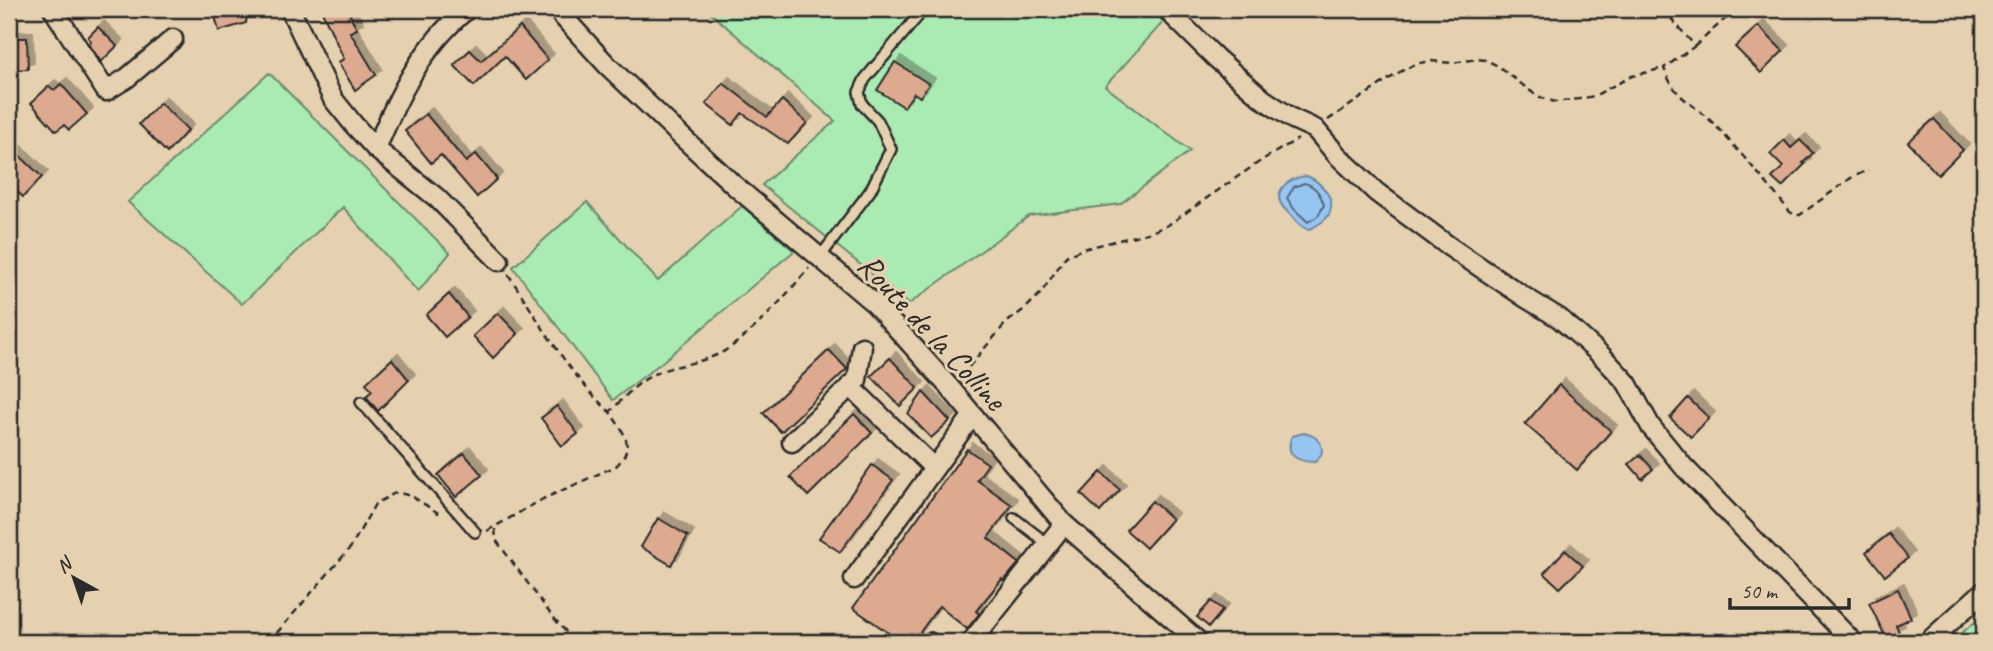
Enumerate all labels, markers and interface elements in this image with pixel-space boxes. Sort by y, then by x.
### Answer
street label: Route de la Colline [849,244,1017,421]
north arrow [38,542,108,612]
text: N [51,551,78,579]
scale bar [1730,567,1850,611]
text: 50 m [1741,578,1779,604]

